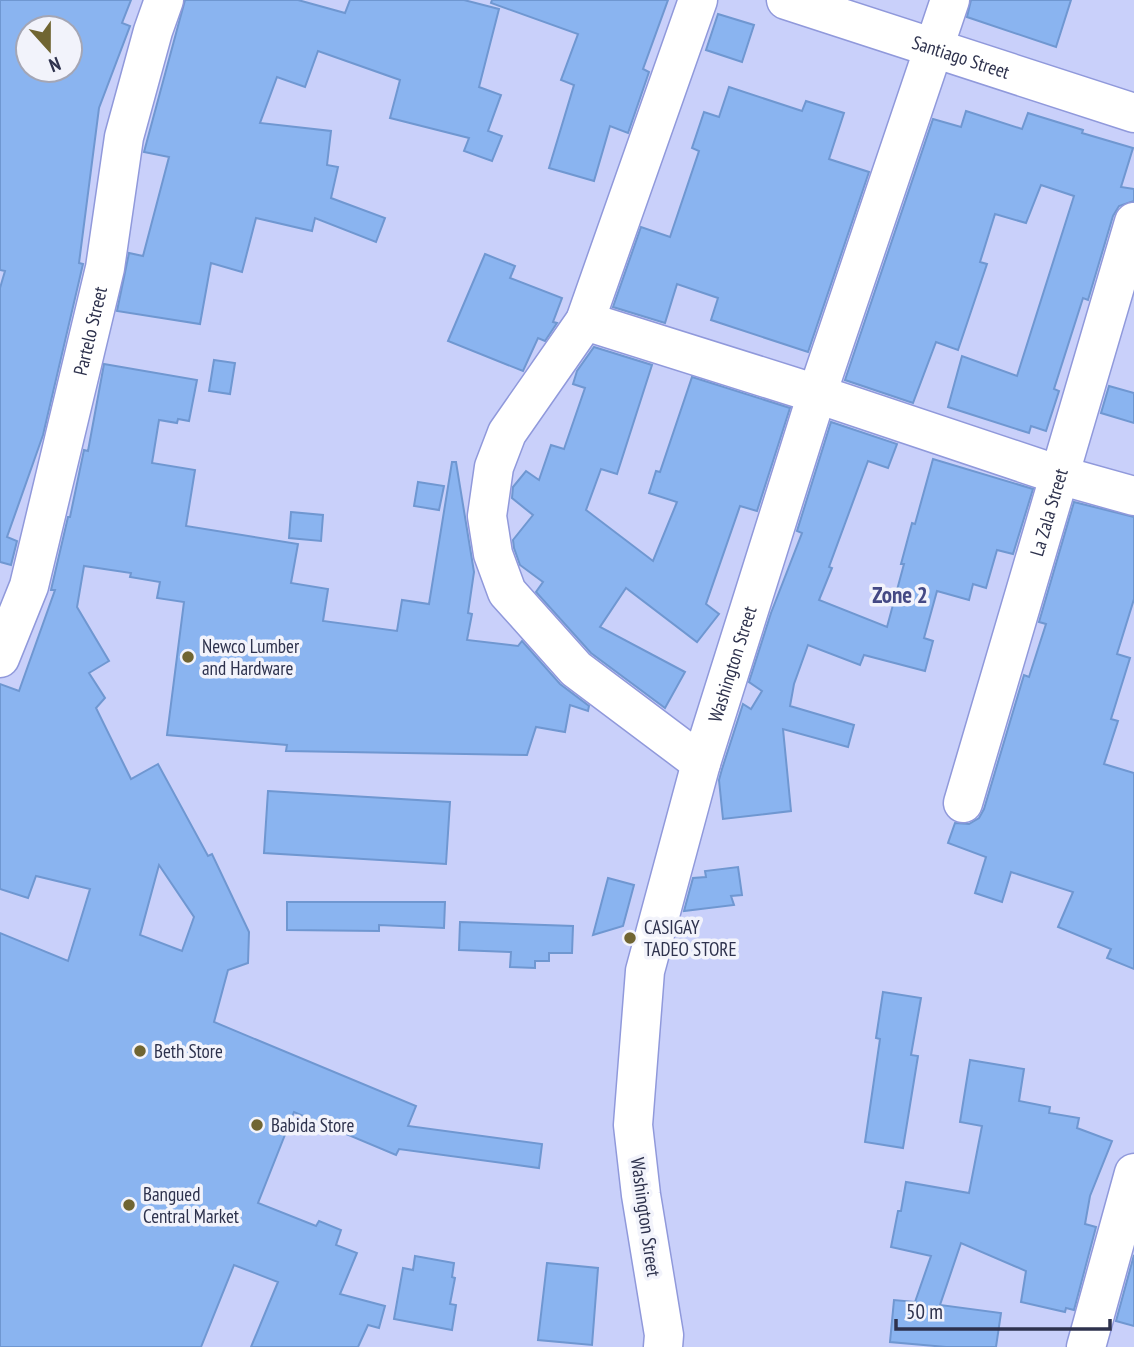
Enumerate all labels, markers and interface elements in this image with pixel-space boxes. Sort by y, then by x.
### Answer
north arrow [14,14,84,84]
street label: Santiago Street [909,30,1013,84]
text: N [46,52,64,78]
street label: Partelo Street [68,283,112,378]
street label: La Zala Street [1024,465,1073,559]
district label: Zone 2 [872,580,928,609]
street label: Washington Street [703,602,762,725]
place label: Newco Lumber and Hardware [202,634,300,680]
marker: Newco Lumber and Hardware [180,649,196,665]
place label: CASIGAY TADEO STORE [644,915,737,961]
marker: CASIGAY TADEO STORE [622,930,638,946]
place label: Beth Store [154,1039,223,1063]
marker: Beth Store [132,1043,148,1059]
place label: Babida Store [271,1113,354,1137]
marker: Babida Store [249,1117,265,1133]
street label: Washington Street [626,1156,666,1279]
place label: Bangued Central Market [143,1182,240,1228]
marker: Bangued Central Market [121,1197,137,1213]
scale bar [896,1288,1110,1332]
text: 50 m [906,1298,943,1325]

